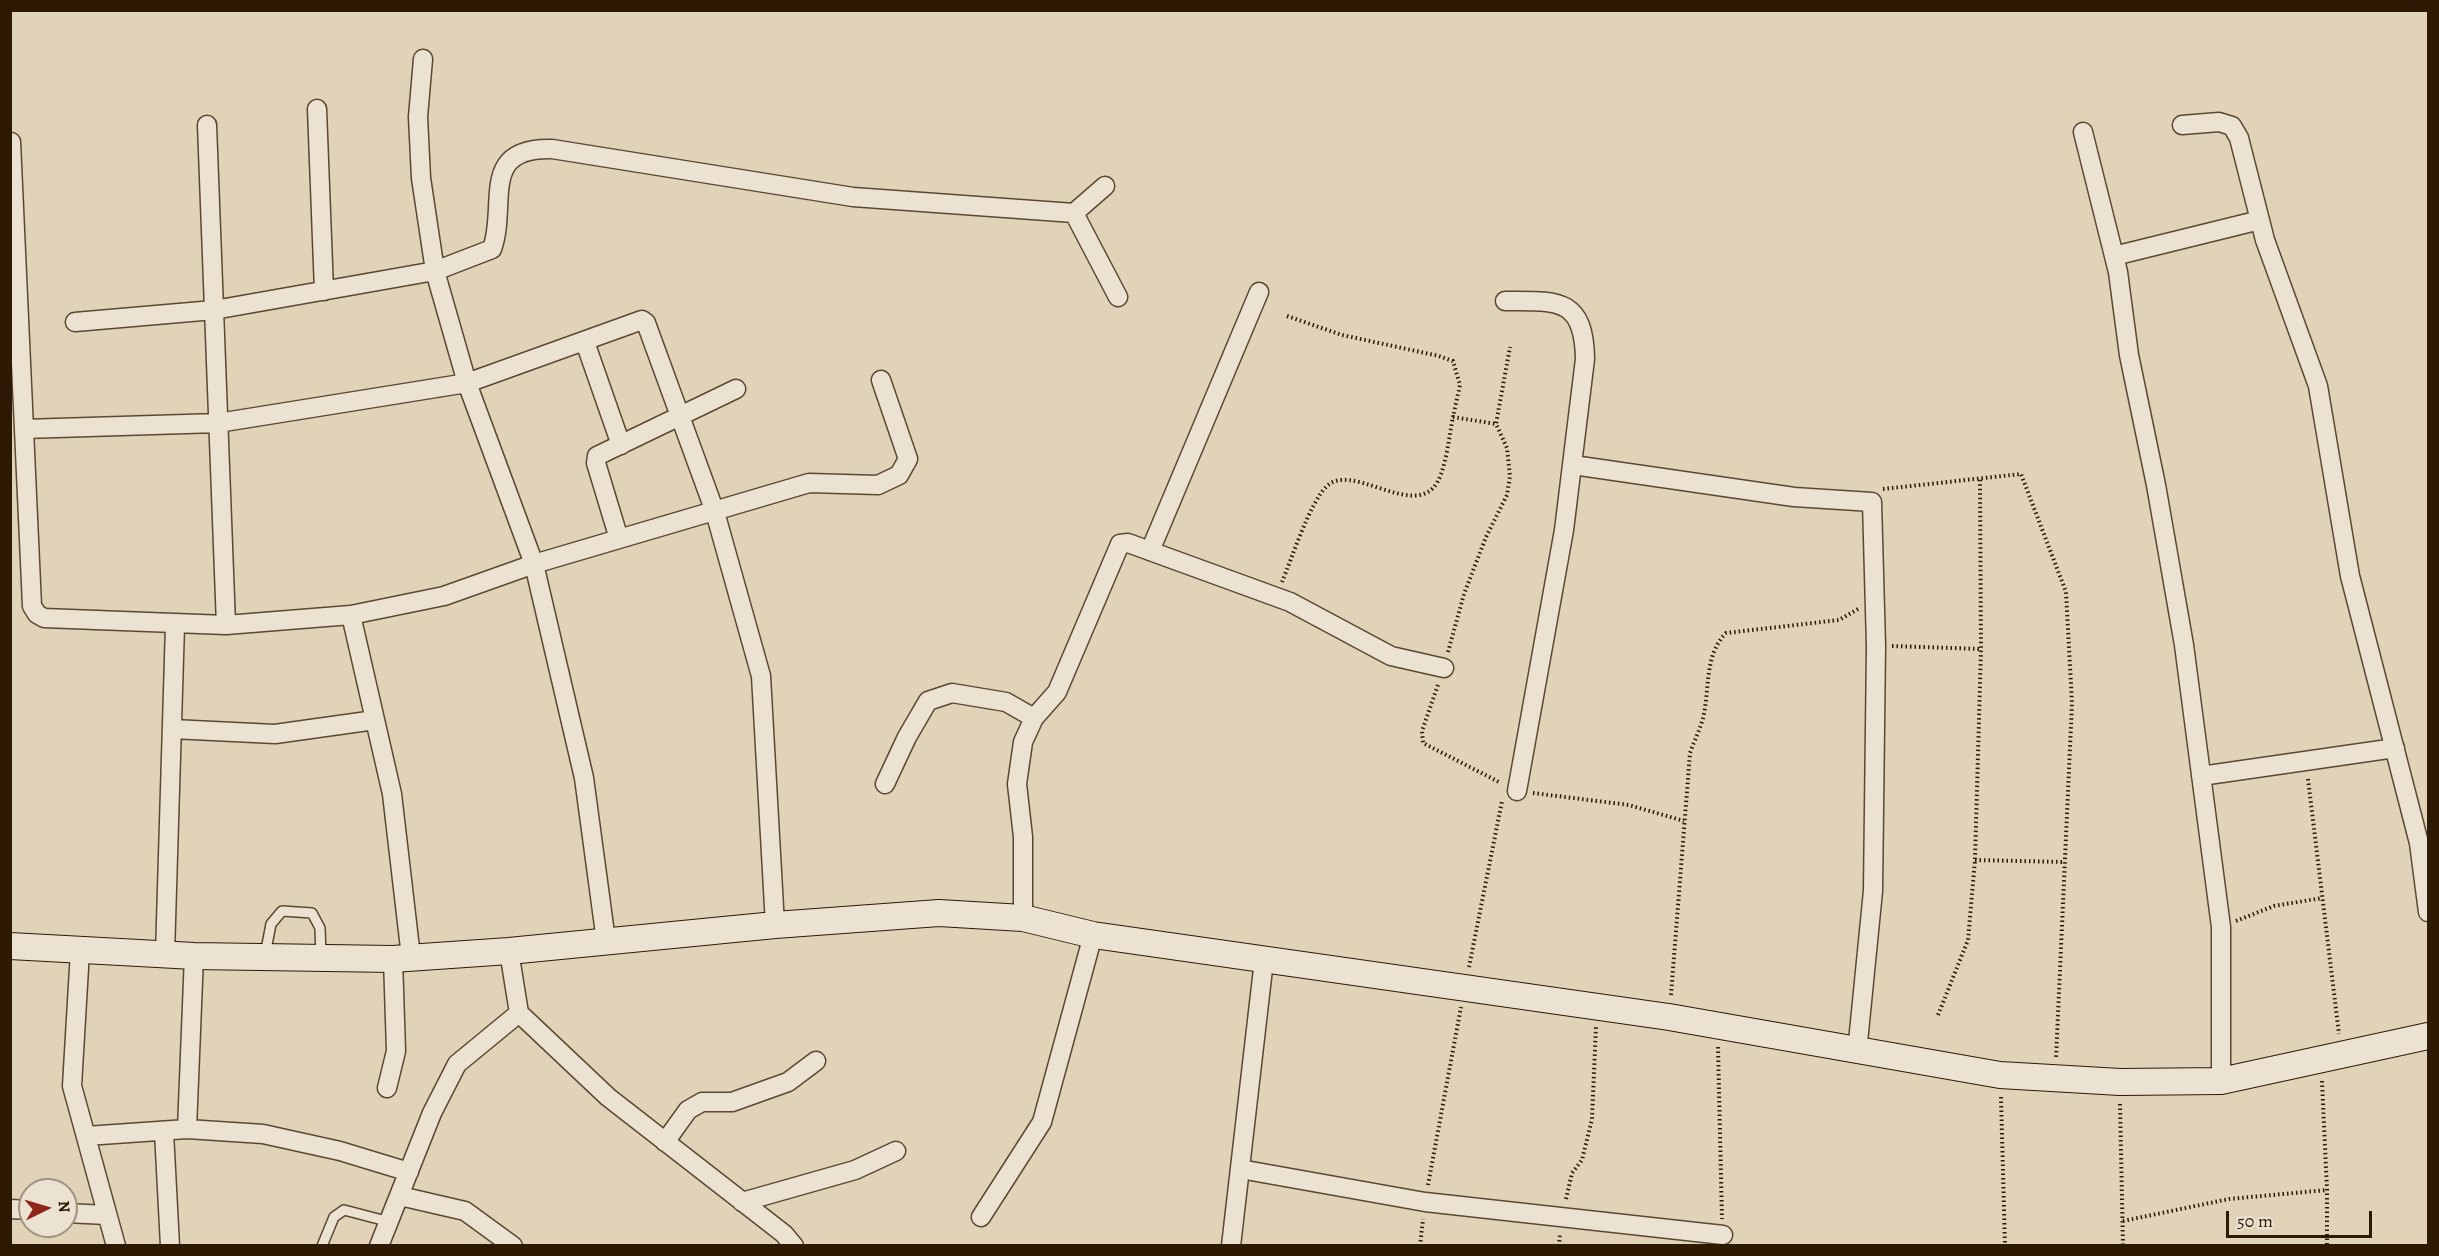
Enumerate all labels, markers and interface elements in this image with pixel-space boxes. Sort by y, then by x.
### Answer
north arrow [18,1178,78,1238]
scale bar [2229,1199,2374,1237]
text: N [52,1200,75,1213]
text: 50 m [2237,1209,2273,1233]

